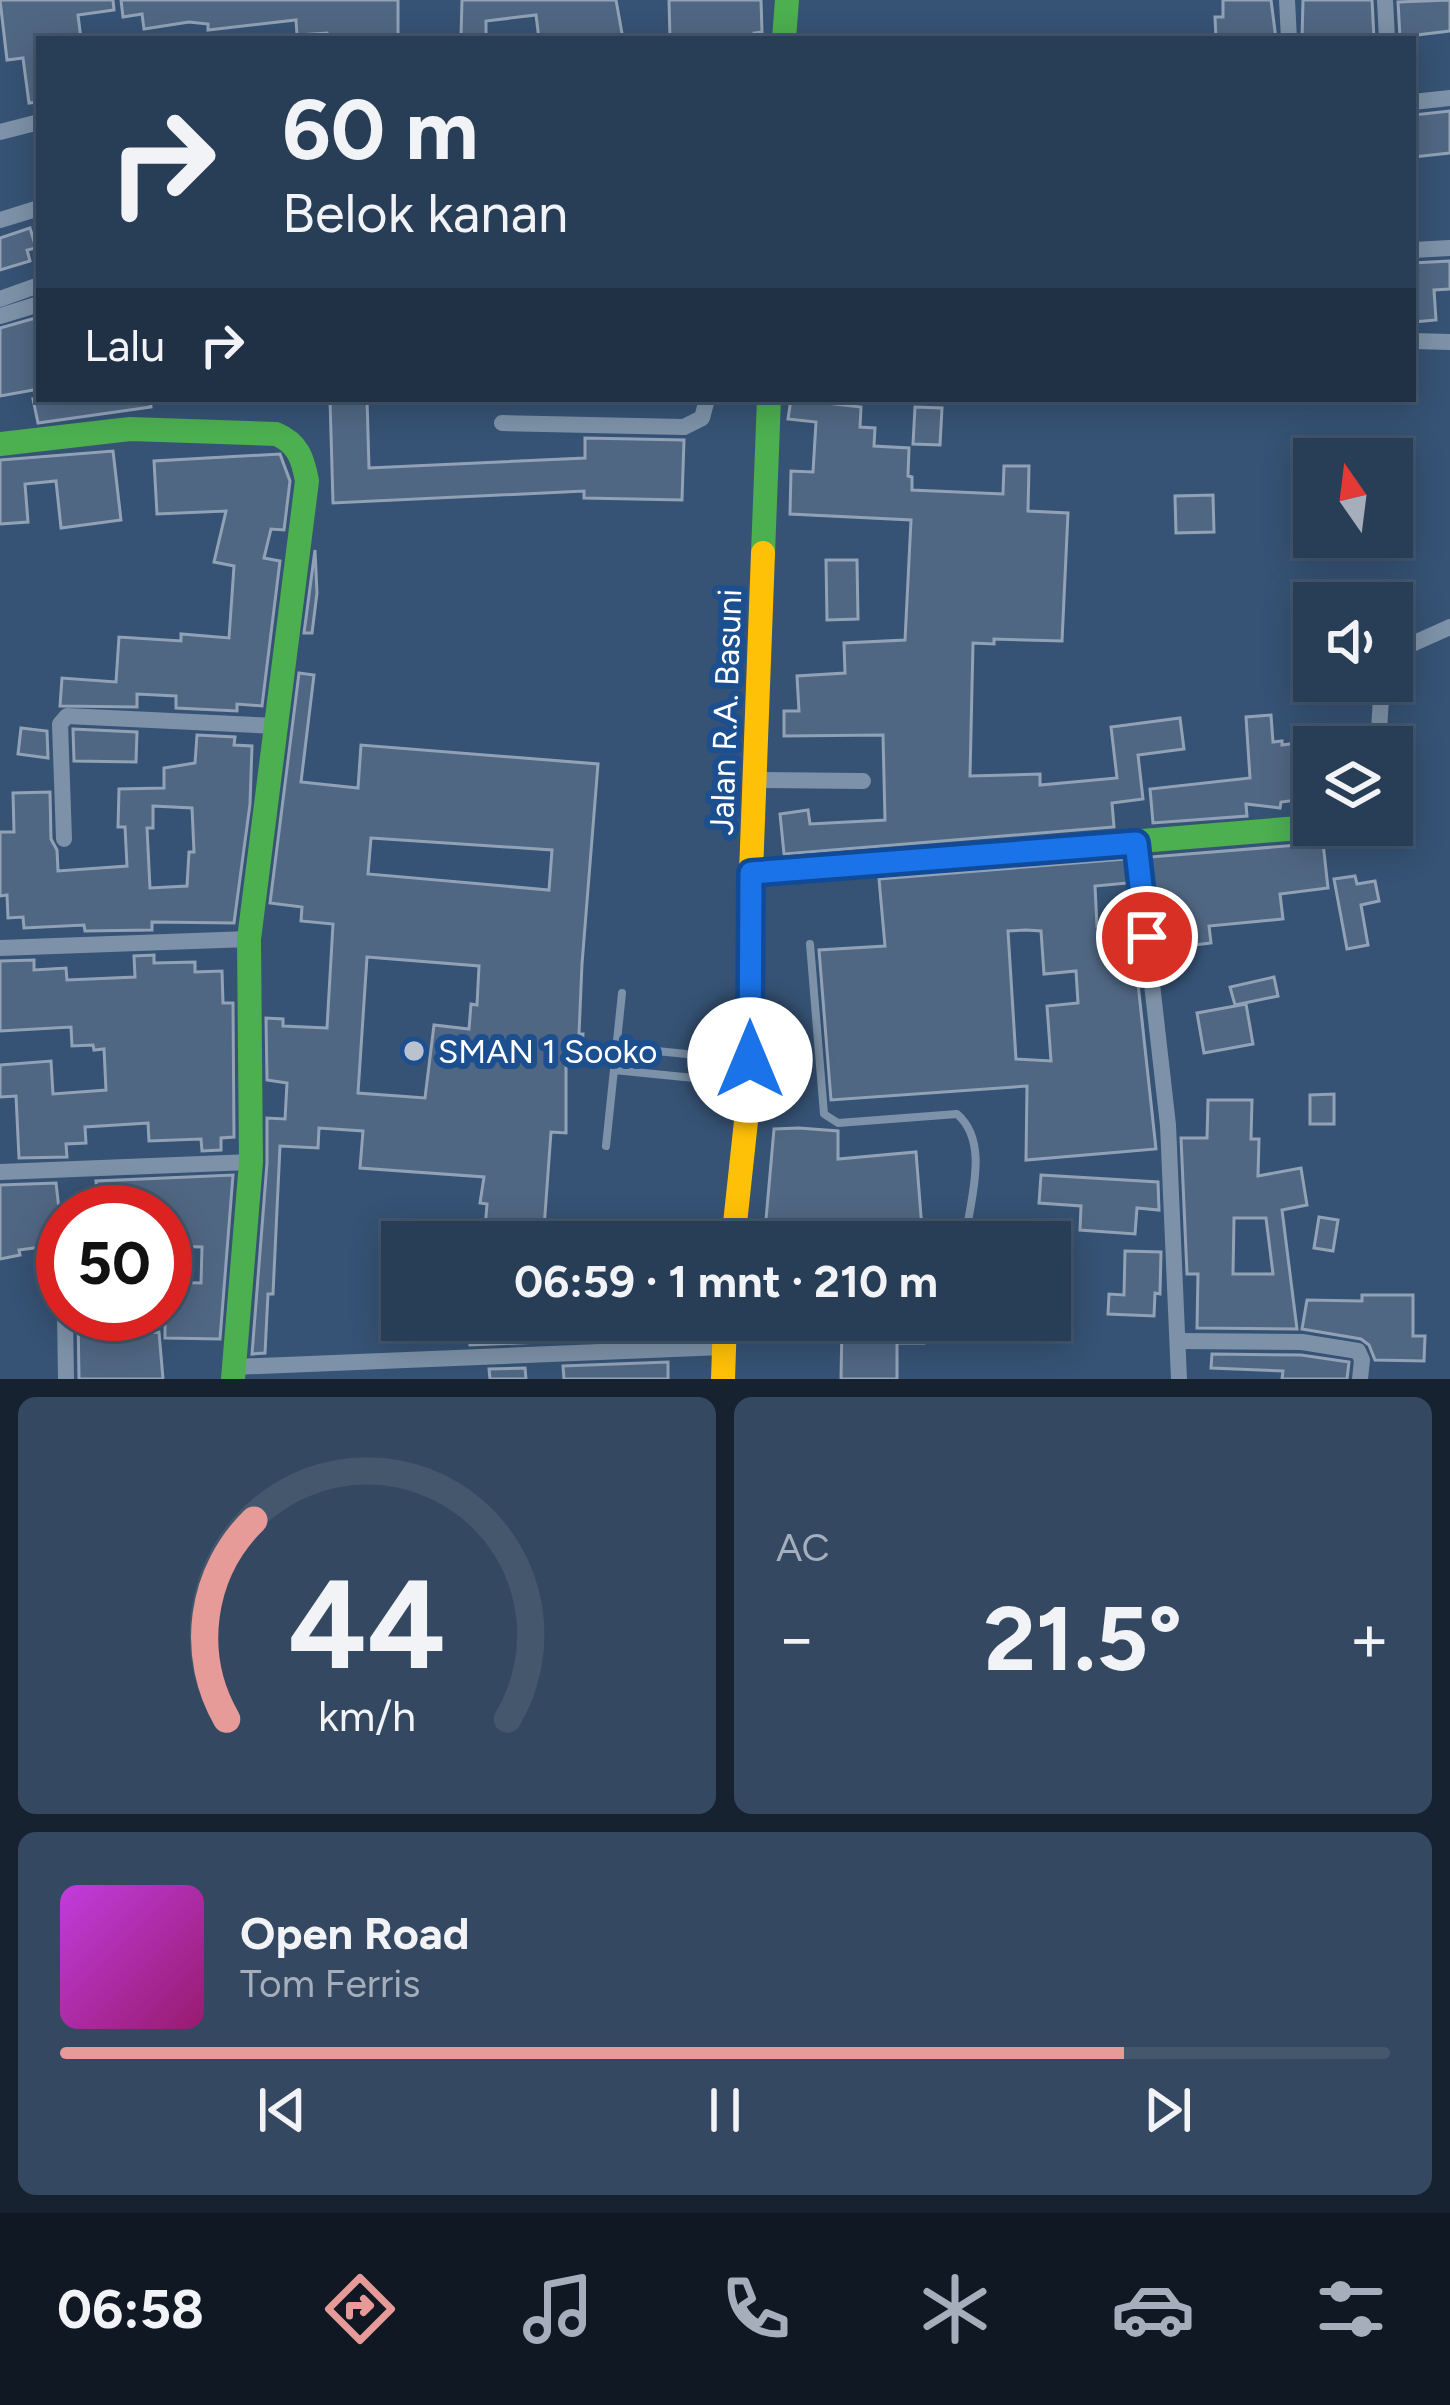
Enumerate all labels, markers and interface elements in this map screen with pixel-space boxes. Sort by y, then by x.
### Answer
text: 60 m [282,79,478,180]
icon: right [84,84,240,240]
text: Belok kanan [282,181,568,246]
icon: right [189,312,255,378]
text: Lalu [84,318,165,372]
north arrow [1293,438,1413,558]
map controls [1293,438,1413,846]
button: sound [1293,582,1413,702]
street label: Jalan R.A. Basuni [702,588,749,836]
button: layers [1293,726,1413,846]
pin [1096,886,1198,988]
icon: arrive [1114,904,1180,970]
position arrow [687,997,813,1123]
place label: SMAN 1 Sooko [438,1032,657,1071]
marker: SMAN 1 Sooko [401,1038,427,1064]
speed limit sign: 50 [36,1185,192,1341]
text: 06:59 · 1 mnt · 210 m [514,1254,938,1308]
text: AC [776,1524,830,1571]
text: 44 [288,1549,446,1699]
text: 21.5° [984,1584,1182,1693]
text: − [776,1598,817,1678]
text: + [1349,1598,1390,1678]
text: km/h [318,1689,416,1741]
text: Open Road [240,1906,470,1960]
text: Tom Ferris [240,1960,420,2007]
icon: previous [249,2077,315,2143]
icon: pause [692,2077,758,2143]
icon: next [1135,2077,1201,2143]
icon: directions [318,2267,402,2351]
icon: music [516,2267,600,2351]
icon: phone [714,2267,798,2351]
icon: climate [913,2267,997,2351]
icon: car [1111,2267,1195,2351]
icon: filters [1309,2267,1393,2351]
text: 06:58 [57,2277,204,2342]

